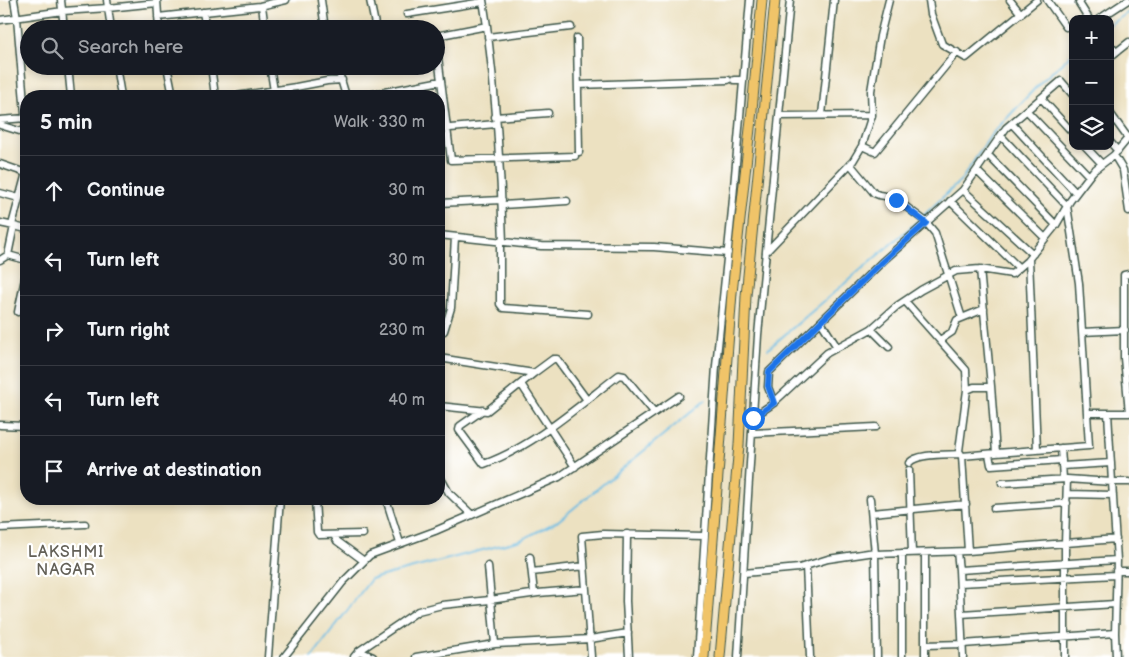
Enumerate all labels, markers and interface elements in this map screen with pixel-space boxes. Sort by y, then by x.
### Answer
map controls [1069,15,1114,150]
button: + [1069,15,1114,60]
search box [20,20,445,75]
icon: search [38,34,66,62]
text: Search here [78,36,183,59]
button: − [1069,60,1114,105]
button: layers [1069,105,1114,150]
text: 5 min [40,110,93,135]
text: Walk · 330 m [334,113,425,132]
icon: ahead [40,177,68,205]
text: Continue [87,179,165,202]
text: 30 m [388,181,425,200]
route end [885,189,908,212]
icon: left [40,247,68,275]
text: Turn left [87,249,159,272]
text: 30 m [388,251,425,270]
icon: right [40,317,68,345]
text: Turn right [87,319,170,342]
text: 230 m [379,321,425,340]
icon: left [40,387,68,415]
text: Turn left [87,389,159,412]
text: 40 m [388,391,425,410]
route start [742,407,765,430]
icon: arrive [40,457,68,485]
text: Arrive at destination [87,459,262,482]
district label: LAKSHMI NAGAR [28,543,104,580]

